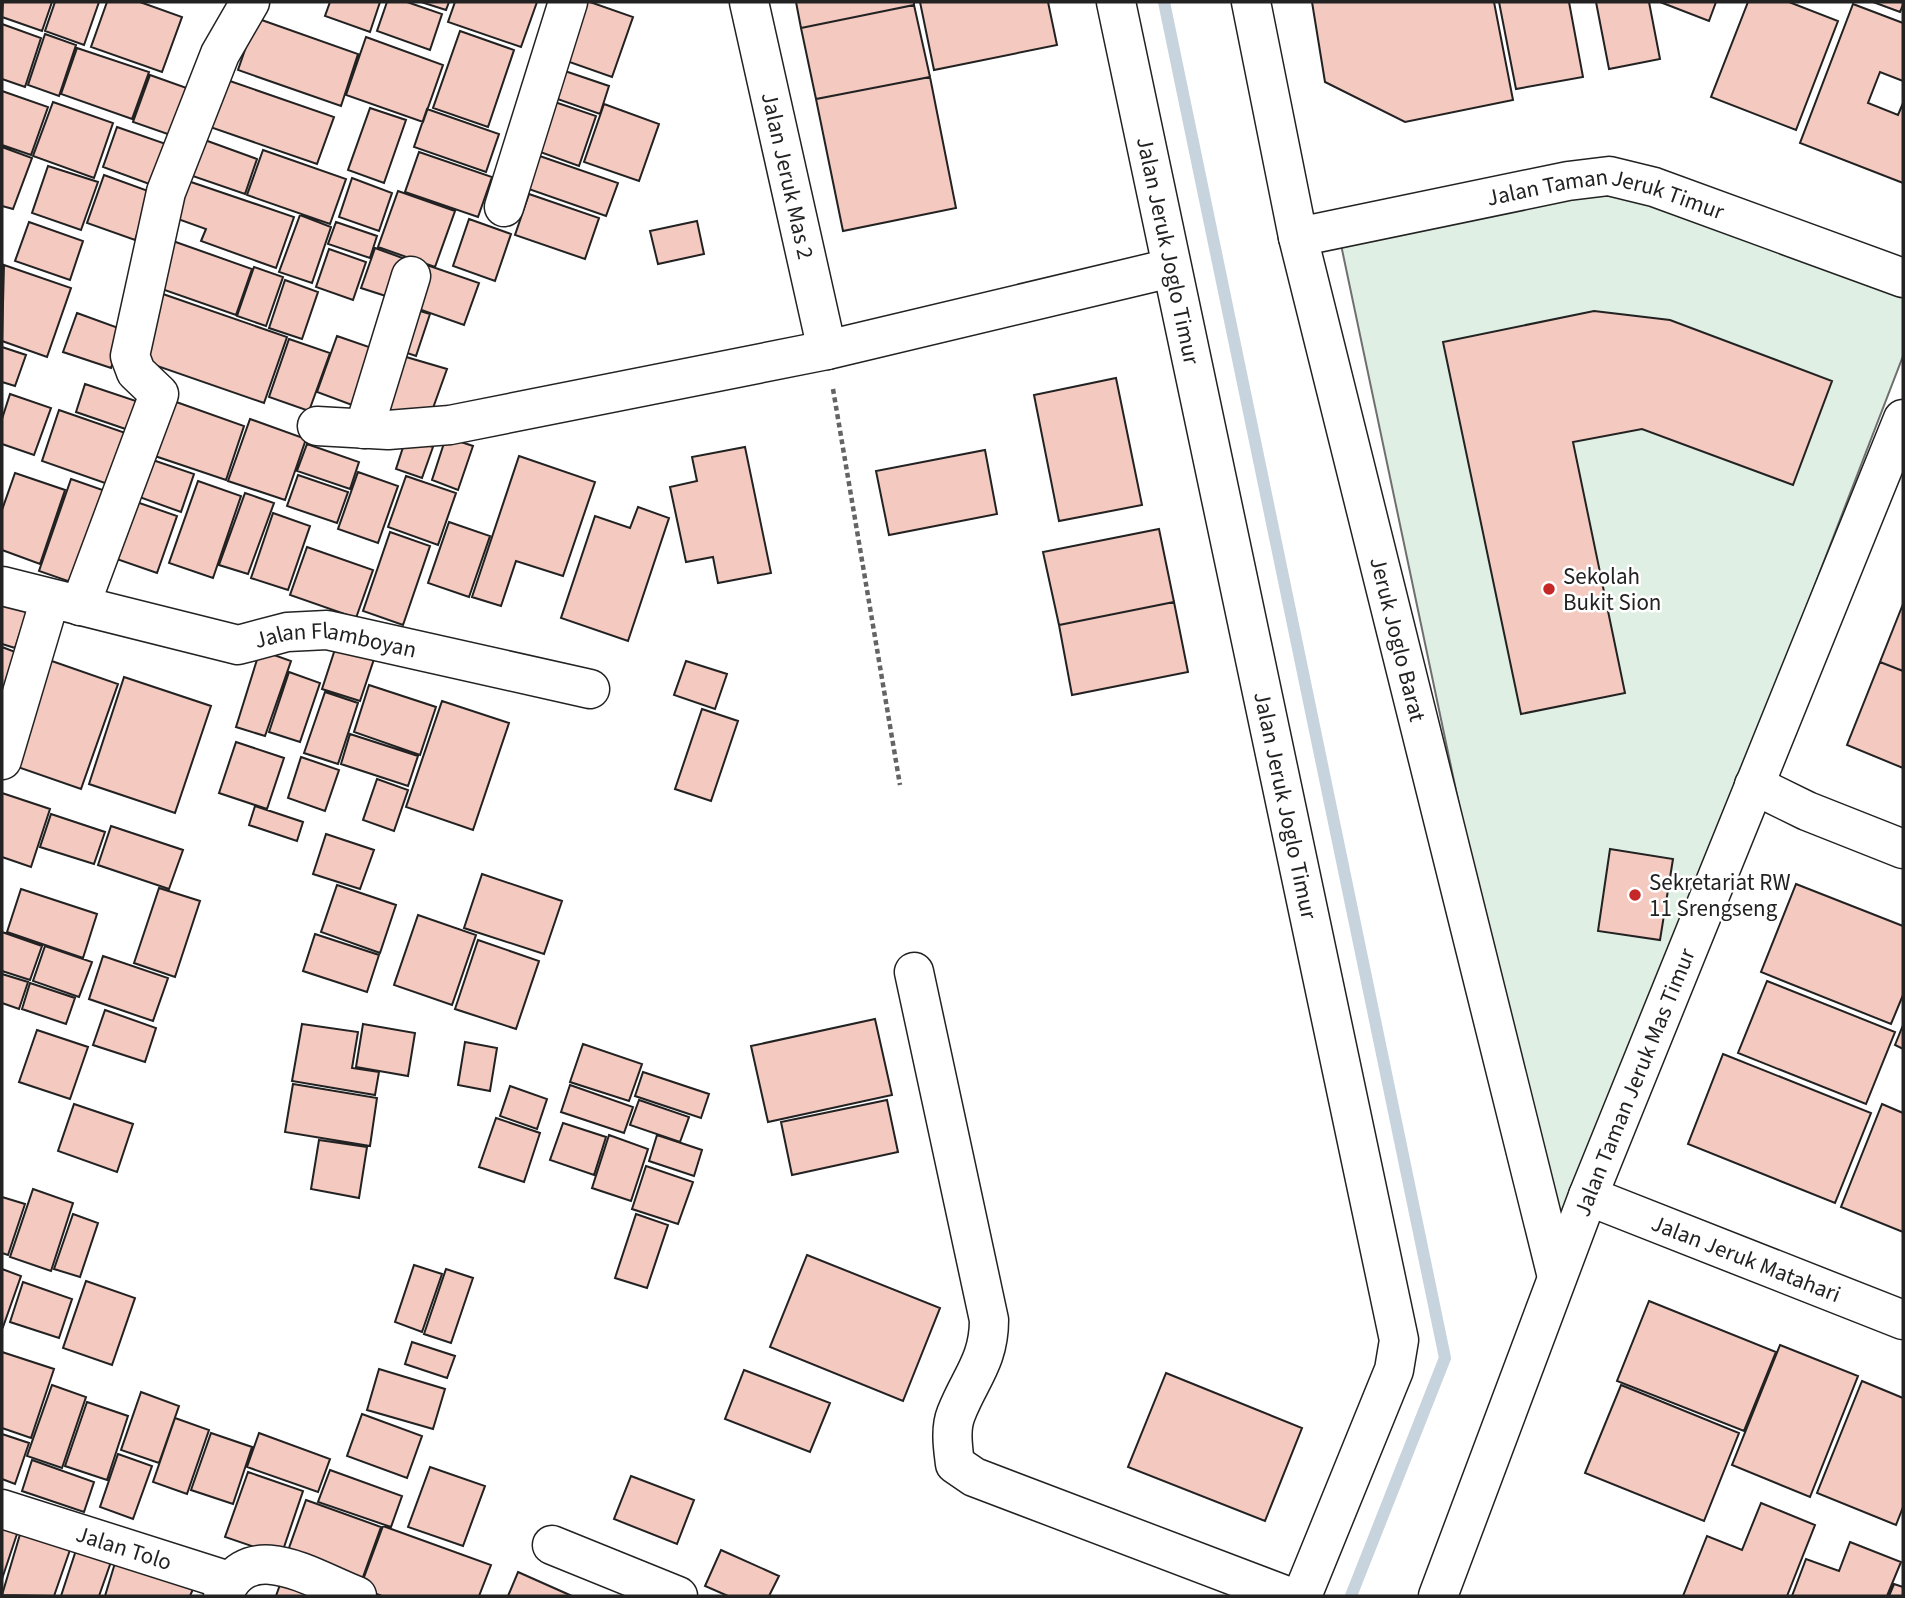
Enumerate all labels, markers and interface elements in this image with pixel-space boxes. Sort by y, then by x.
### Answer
street label: Jalan Jeruk Mas 2 [753,89,822,262]
street label: Jalan Jeruk Joglo Timur [1128,134,1208,368]
street label: Jalan Taman Jeruk Timur [1484,160,1730,229]
street label: Jeruk Joglo Barat [1361,553,1434,725]
place label: Sekolah Bukit Sion [1563,560,1661,619]
marker: Sekolah Bukit Sion [1541,581,1557,597]
street label: Jalan Flamboyan [251,614,420,667]
street label: Jalan Jeruk Joglo Timur [1245,688,1326,923]
place label: Sekretariat RW 11 Srengseng [1649,866,1790,925]
marker: Sekretariat RW 11 Srengseng [1627,887,1643,903]
street label: Jalan Taman Jeruk Mas Timur [1566,942,1704,1221]
street label: Jalan Jeruk Matahari [1646,1207,1846,1311]
street label: Jalan Tolo [72,1517,176,1579]

